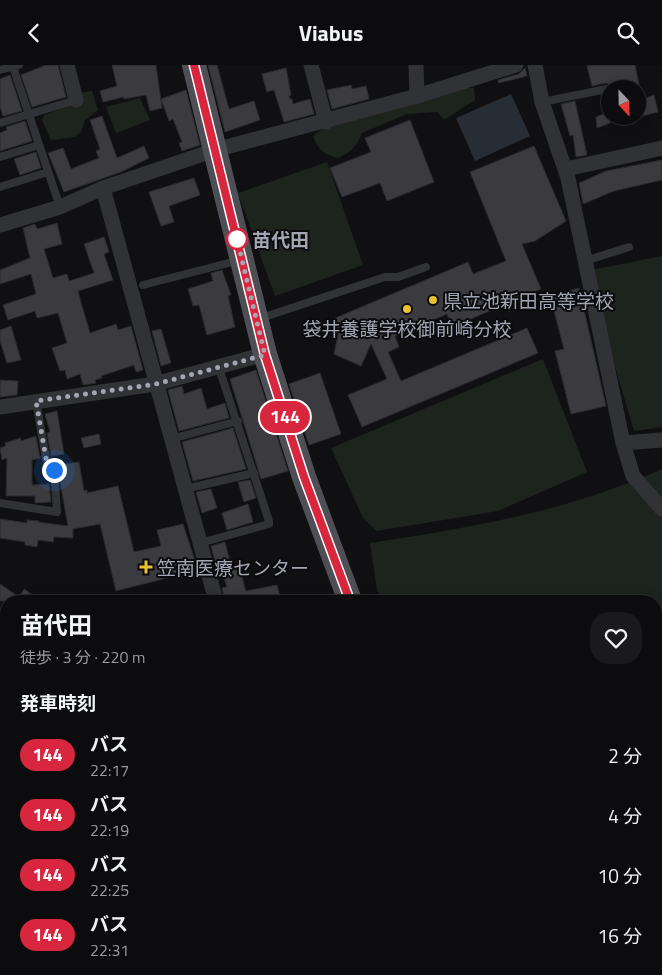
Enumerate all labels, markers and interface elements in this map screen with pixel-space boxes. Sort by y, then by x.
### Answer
text: Viabus [299,16,363,50]
icon: back [20,19,48,47]
icon: search [614,19,642,47]
north arrow [601,80,646,125]
map controls [601,80,646,125]
place label: 苗代田 [252,225,309,254]
marker: 苗代田 [226,228,248,250]
place label: 県立池新田高等学校 [443,286,614,315]
marker: 県立池新田高等学校 [427,294,439,306]
marker: 袋井養護学校御前崎分校 [401,303,413,315]
place label: 袋井養護学校御前崎分校 [302,314,512,343]
line badge: 144 [256,401,314,433]
text: 144 [270,403,300,430]
your location [42,458,67,483]
place label: 笠南医療センター [157,553,309,582]
marker: 笠南医療センター [139,560,153,574]
text: 苗代田 [20,607,92,643]
button: heart [590,612,642,664]
text: 徒歩 · 3 分 · 220 m [20,645,145,669]
text: 発車時刻 [20,688,96,717]
text: バス [90,729,128,758]
text: 144 [32,741,63,768]
text: 2 分 [608,741,642,770]
text: 22:17 [90,758,129,782]
text: バス [90,789,128,818]
text: 144 [32,801,63,828]
text: 4 分 [608,801,642,830]
text: 22:19 [90,818,129,842]
text: バス [90,849,128,878]
text: 144 [32,861,63,888]
text: 10 分 [598,861,642,890]
text: 22:25 [90,878,129,902]
text: バス [90,909,128,938]
text: 144 [32,921,63,948]
text: 16 分 [598,921,642,950]
text: 22:31 [90,938,129,962]

